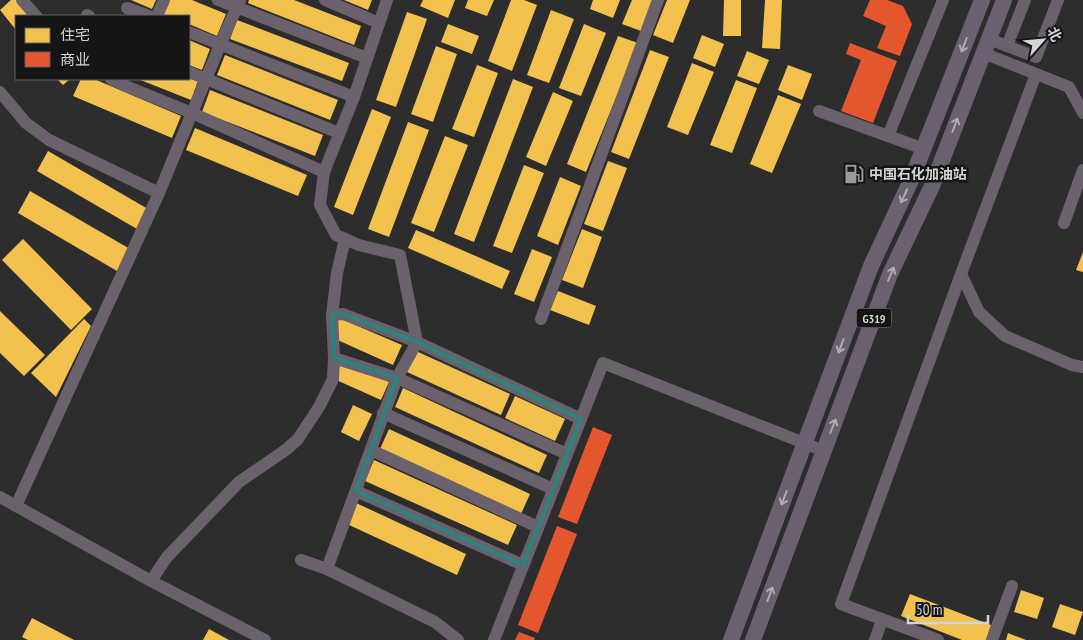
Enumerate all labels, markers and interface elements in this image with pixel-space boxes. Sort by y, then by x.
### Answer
legend [15,15,190,80]
north arrow [1018,15,1068,65]
text: 北 [1043,24,1066,44]
text: 住宅 [60,25,90,44]
one-way arrow [959,37,968,53]
text: 商业 [60,50,90,69]
one-way arrow [951,118,961,133]
fuel station icon: 中国石化加油站 [843,163,865,185]
place label: 中国石化加油站 [869,165,967,183]
one-way arrow [898,188,908,203]
one-way arrow [886,267,896,282]
road number: G319 [856,308,892,328]
one-way arrow [836,338,845,353]
one-way arrow [829,419,838,434]
one-way arrow [779,490,788,506]
one-way arrow [766,587,775,603]
scale bar [908,592,988,624]
text: 50 m [916,600,942,619]

